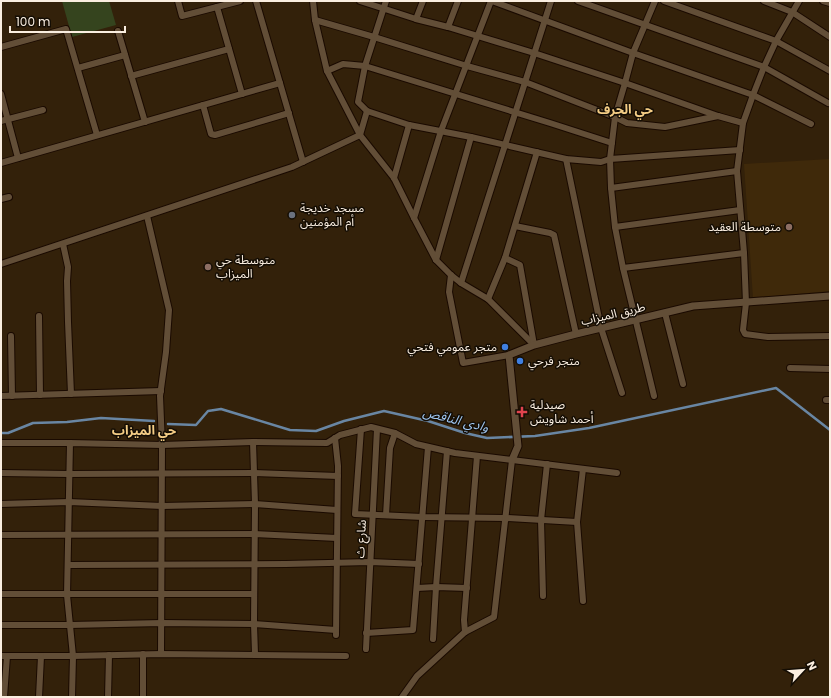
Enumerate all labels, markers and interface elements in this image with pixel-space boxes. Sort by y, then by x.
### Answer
scale bar [10,8,125,34]
text: 100 m [16,13,50,30]
district label: حي الجرف [597,100,653,120]
place label: مسجد خديجة أم المؤمنين [300,199,364,231]
marker: مسجد خديجة أم المؤمنين [287,210,297,220]
place label: متوسطة العقيد [709,218,781,235]
marker: متوسطة العقيد [784,222,794,232]
place label: متوسطة حي الميزاب [216,251,275,282]
marker: متوسطة حي الميزاب [203,262,213,272]
street label: طريق الميزاب [579,298,647,329]
place label: متجر عمومي فتحي [407,338,497,357]
marker: متجر عمومي فتحي [500,342,510,352]
place label: متجر فرحي [528,352,580,371]
marker: متجر فرحي [515,356,525,366]
place label: صيدلية أحمد شاويش [530,396,594,427]
water label: وادي الناقص [421,402,491,438]
marker: صيدلية أحمد شاويش [517,407,527,417]
district label: حي الميزاب [112,421,176,441]
street label: شارع ث [351,519,371,559]
north arrow [783,650,823,690]
text: N [803,658,821,673]

